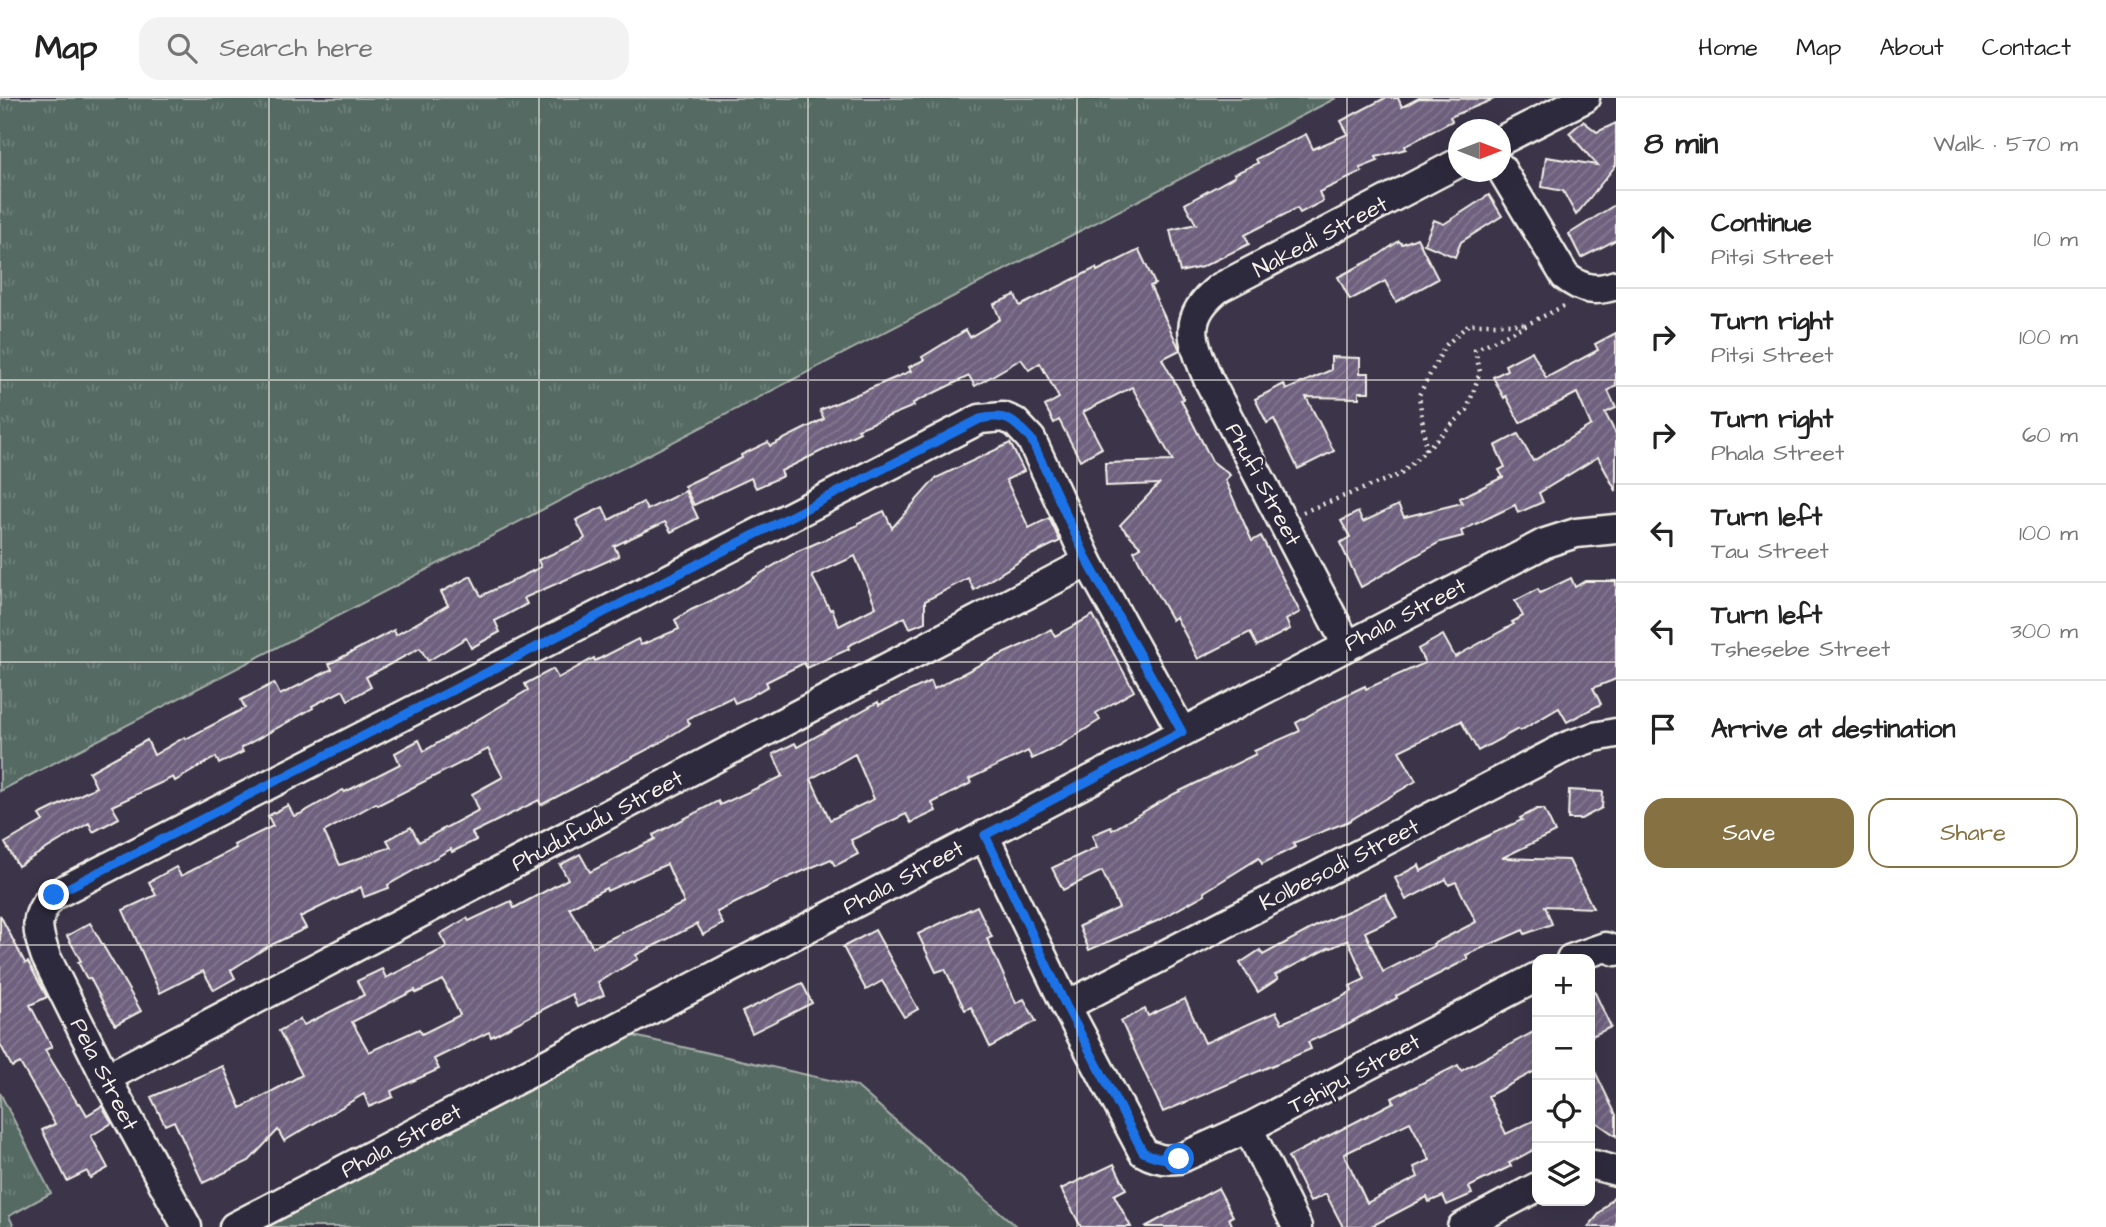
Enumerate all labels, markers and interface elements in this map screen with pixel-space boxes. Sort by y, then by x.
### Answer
search box [139,17,629,80]
text: Map [35,25,97,71]
icon: search [163,29,201,67]
text: Search here [219,30,373,66]
text: Home [1698,31,1758,65]
text: Map [1796,31,1841,65]
text: About [1879,31,1944,65]
text: Contact [1982,31,2071,65]
north arrow [1448,119,1511,182]
text: 8 min [1644,123,1718,165]
text: Walk · 570 m [1933,128,2078,160]
street label: Nakedi Street [1248,188,1394,286]
text: Continue [1711,205,1812,241]
icon: ahead [1644,220,1682,258]
text: 10 m [2033,223,2078,255]
text: Pitsi Street [1711,241,1834,273]
text: Turn right [1711,303,1833,339]
icon: right [1644,318,1682,356]
text: 100 m [2019,321,2078,353]
text: Pitsi Street [1711,339,1834,371]
text: Turn right [1711,401,1833,437]
icon: right [1644,416,1682,454]
street label: Phufi Street [1217,417,1309,552]
text: 60 m [2022,419,2078,451]
text: Phala Street [1711,437,1844,469]
text: Turn left [1711,499,1822,535]
icon: left [1644,514,1682,552]
text: 100 m [2019,517,2078,549]
text: Tau Street [1711,535,1829,567]
street label: Phala Street [1339,570,1473,659]
text: Turn left [1711,597,1822,633]
icon: left [1644,612,1682,650]
text: 300 m [2010,615,2078,647]
text: Tshesebe Street [1711,633,1890,665]
icon: arrive [1644,710,1682,748]
text: Arrive at destination [1711,711,1956,747]
street label: Phudufudu Street [506,762,690,880]
button: Save [1644,798,1854,868]
button: Share [1868,798,2078,868]
street label: Kolbesodi Street [1254,810,1426,919]
street label: Phala Street [837,832,970,923]
route end [38,879,69,910]
map controls [1532,954,1595,1206]
button: + [1532,954,1595,1017]
street label: Pela Street [62,1013,147,1137]
button: − [1532,1017,1595,1080]
street label: Tshipu Street [1283,1025,1427,1122]
button: locate [1532,1080,1595,1143]
street label: Phala Street [335,1095,468,1186]
route start [1163,1143,1194,1174]
button: layers [1532,1143,1595,1206]

